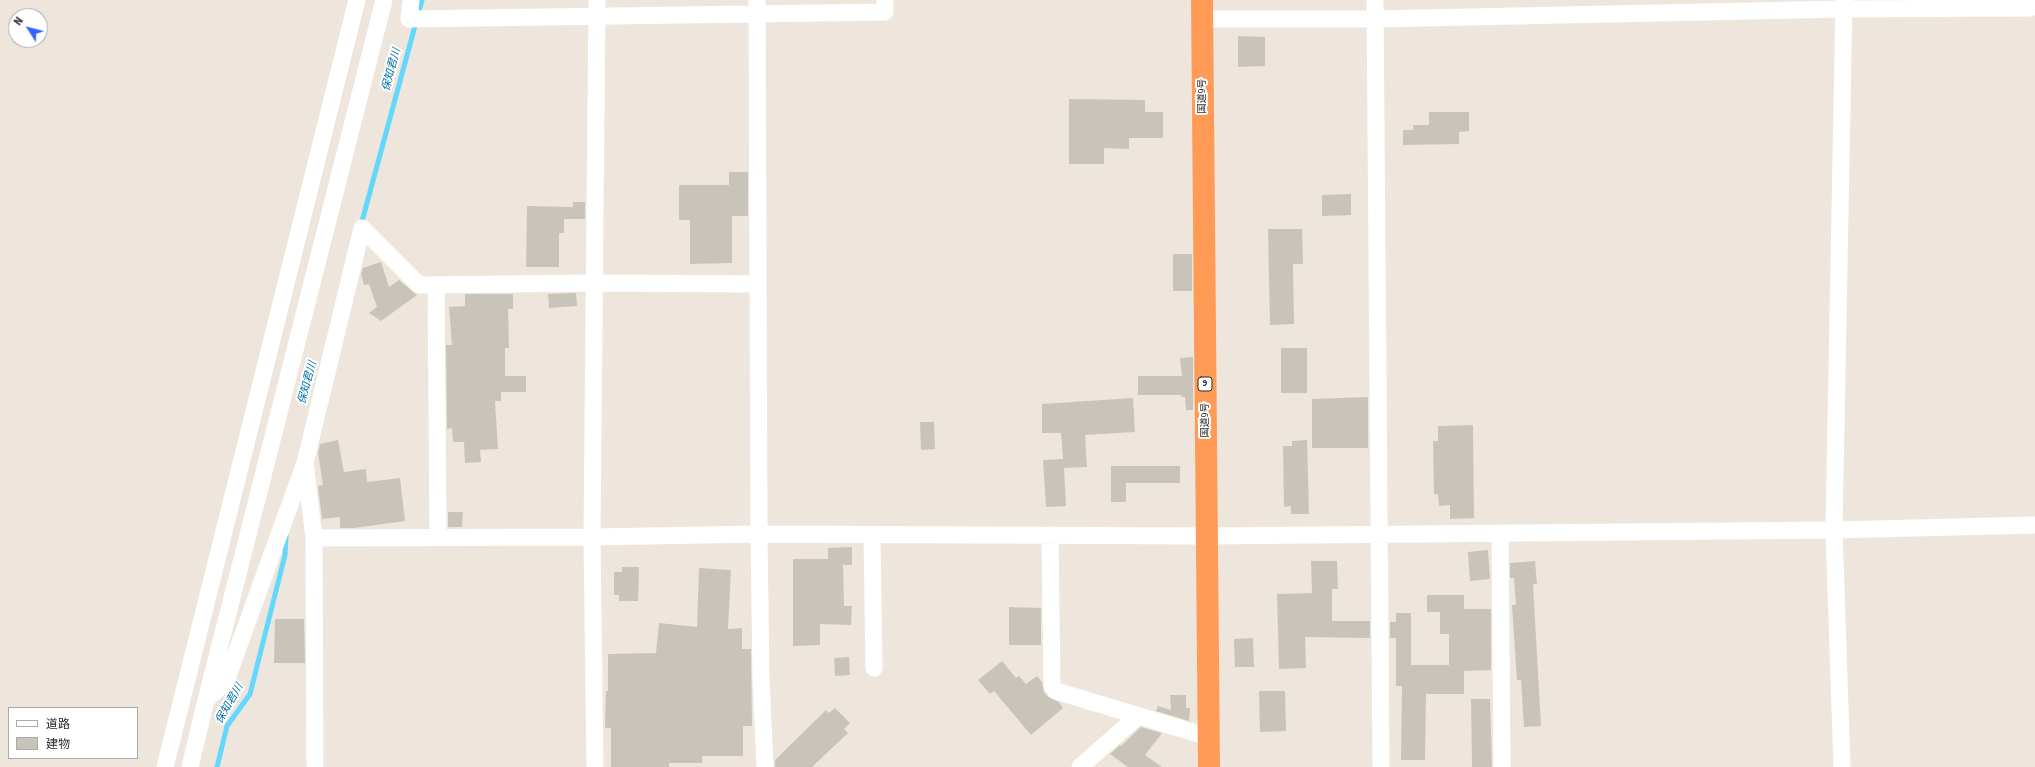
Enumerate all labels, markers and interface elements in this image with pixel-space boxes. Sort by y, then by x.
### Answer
north arrow [8,8,48,48]
text: N [10,14,27,29]
water label: 保知君川 [380,47,404,93]
street label: 国道9号 [1197,79,1209,113]
water label: 保知君川 [296,360,320,406]
road number: 9 [1198,377,1212,391]
street label: 国道9号 [1200,403,1212,437]
water label: 保知君川 [213,682,247,726]
legend [8,707,138,759]
text: 道路 [46,716,70,733]
text: 建物 [46,736,70,753]

